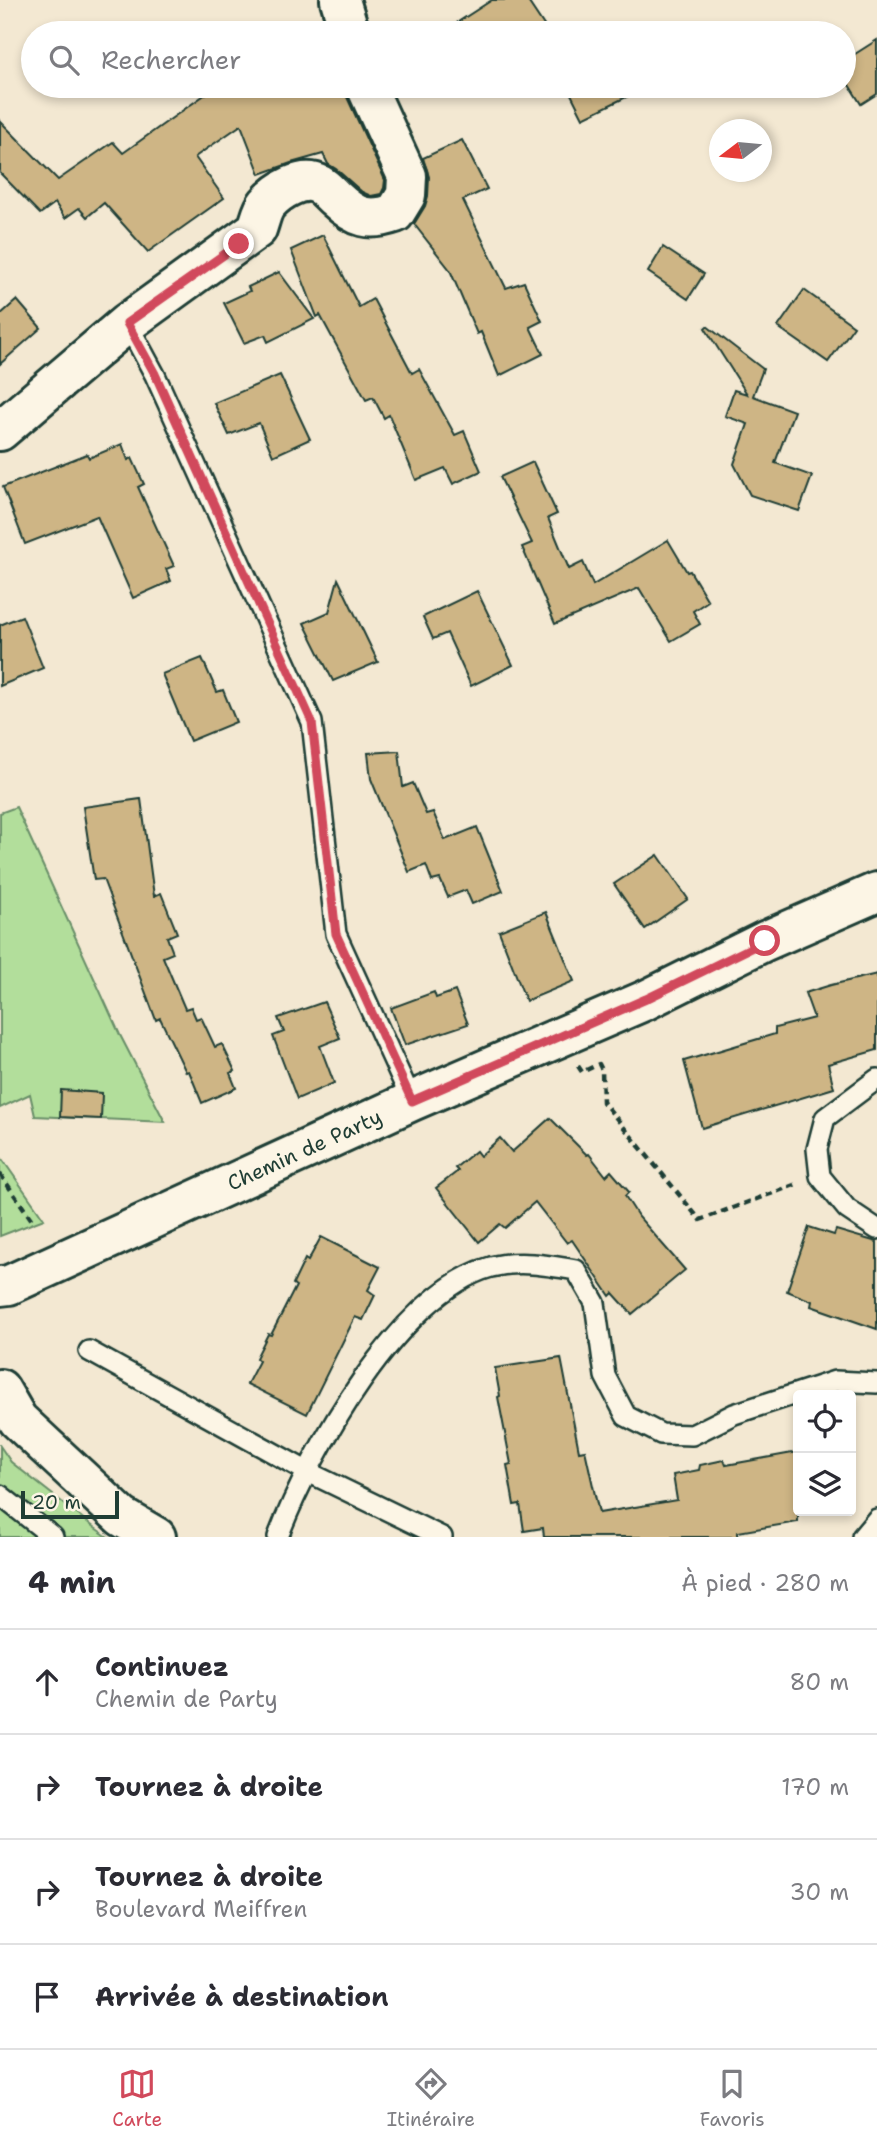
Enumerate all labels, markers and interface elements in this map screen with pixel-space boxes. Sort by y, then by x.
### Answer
search box [21,21,856,98]
icon: search [45,41,83,79]
text: Rechercher [101,42,241,77]
north arrow [709,119,772,182]
route end [223,228,254,259]
route start [749,925,780,956]
street label: Chemin de Party [223,1103,386,1197]
map controls [793,1390,856,1516]
button: locate [793,1390,856,1453]
button: layers [793,1453,856,1516]
scale bar [21,1488,119,1520]
text: 20 m [32,1490,81,1515]
text: 4 min [28,1562,115,1603]
text: À pied · 280 m [681,1568,849,1598]
text: Continuez [95,1649,229,1684]
icon: ahead [28,1663,66,1701]
text: 80 m [790,1667,849,1697]
text: Chemin de Party [95,1684,278,1714]
icon: right [28,1768,66,1806]
text: Tournez à droite [95,1769,323,1804]
text: 170 m [781,1772,849,1802]
text: Tournez à droite [95,1859,323,1894]
icon: right [28,1873,66,1911]
text: 30 m [790,1877,849,1907]
text: Boulevard Meiffren [95,1894,307,1924]
icon: arrive [28,1978,66,2016]
text: Arrivée à destination [95,1979,389,2014]
tab: Carte [112,2065,162,2132]
tab: Itinéraire [387,2065,475,2132]
tab: Favoris [700,2065,765,2132]

